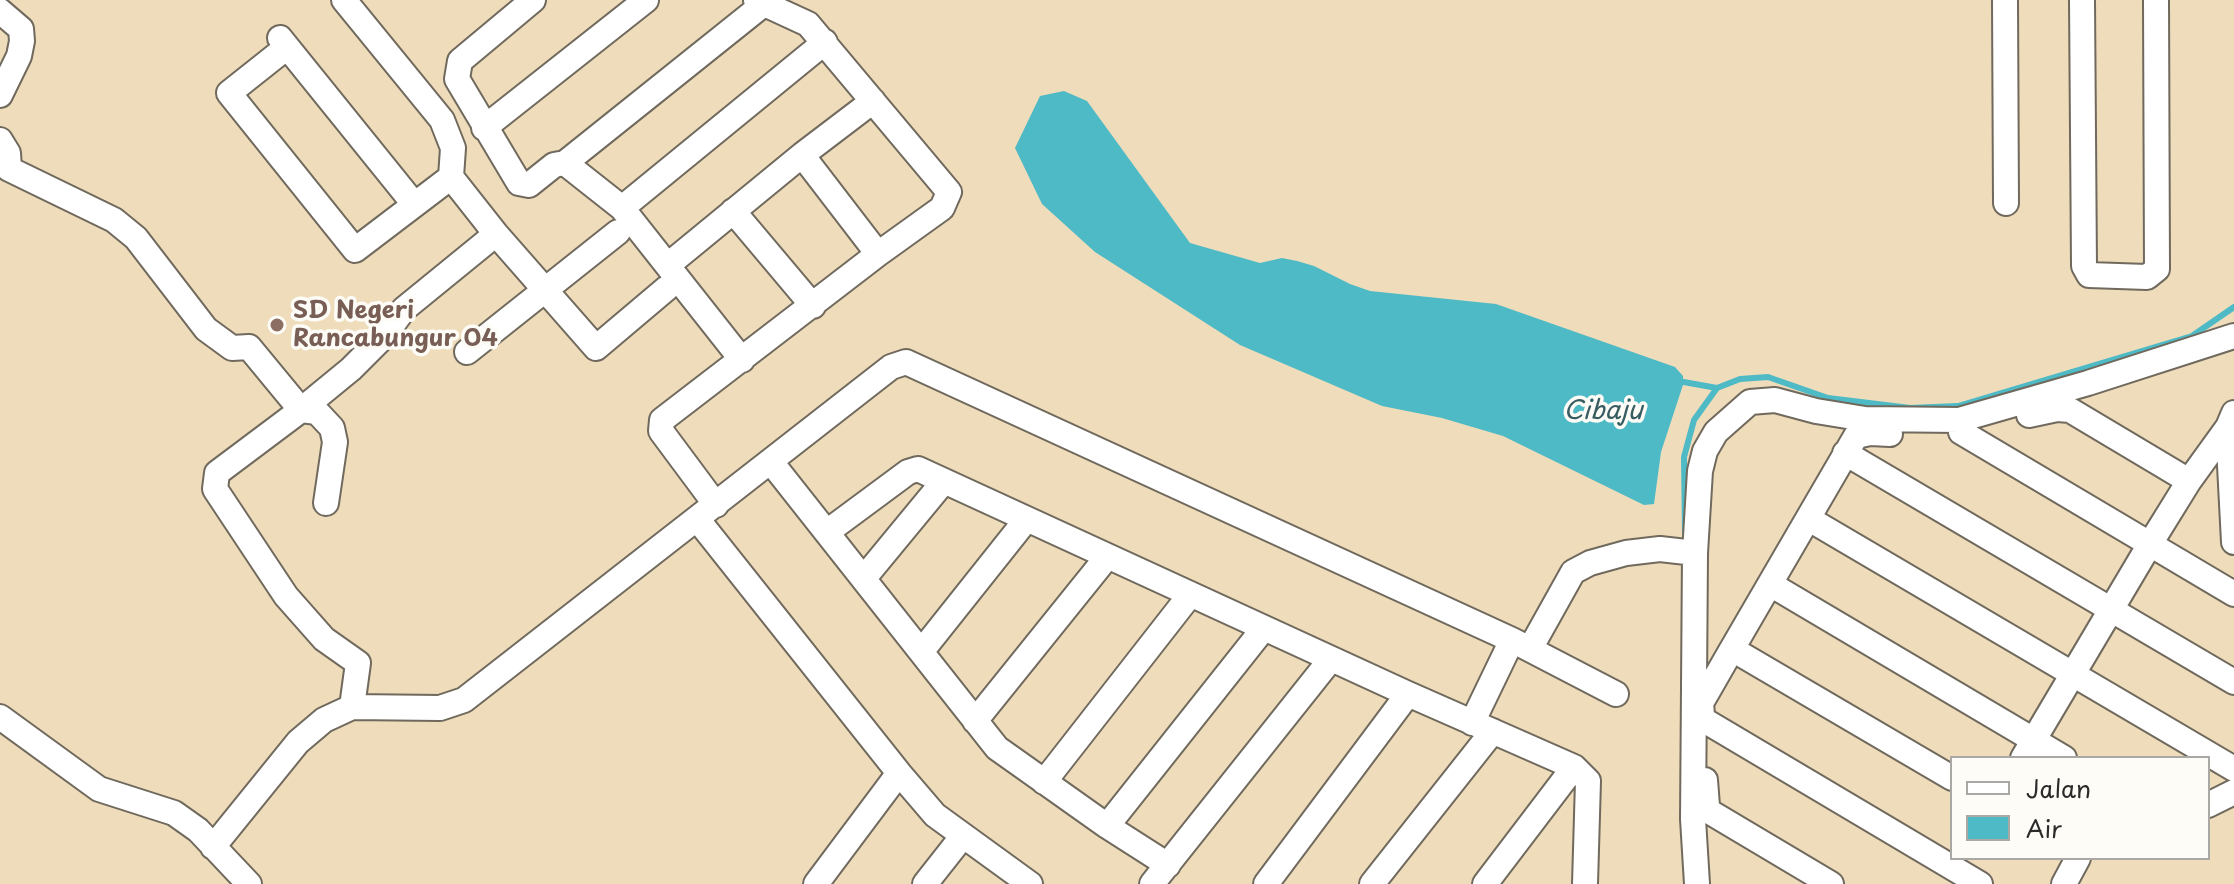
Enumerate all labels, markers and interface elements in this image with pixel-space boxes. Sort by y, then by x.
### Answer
place label: SD Negeri Rancabungur 04 [293,297,498,353]
marker: SD Negeri Rancabungur 04 [268,316,286,334]
water label: Cibaju [1563,396,1643,428]
legend [1950,756,2210,860]
text: Jalan [2026,770,2091,806]
text: Air [2026,810,2062,846]

